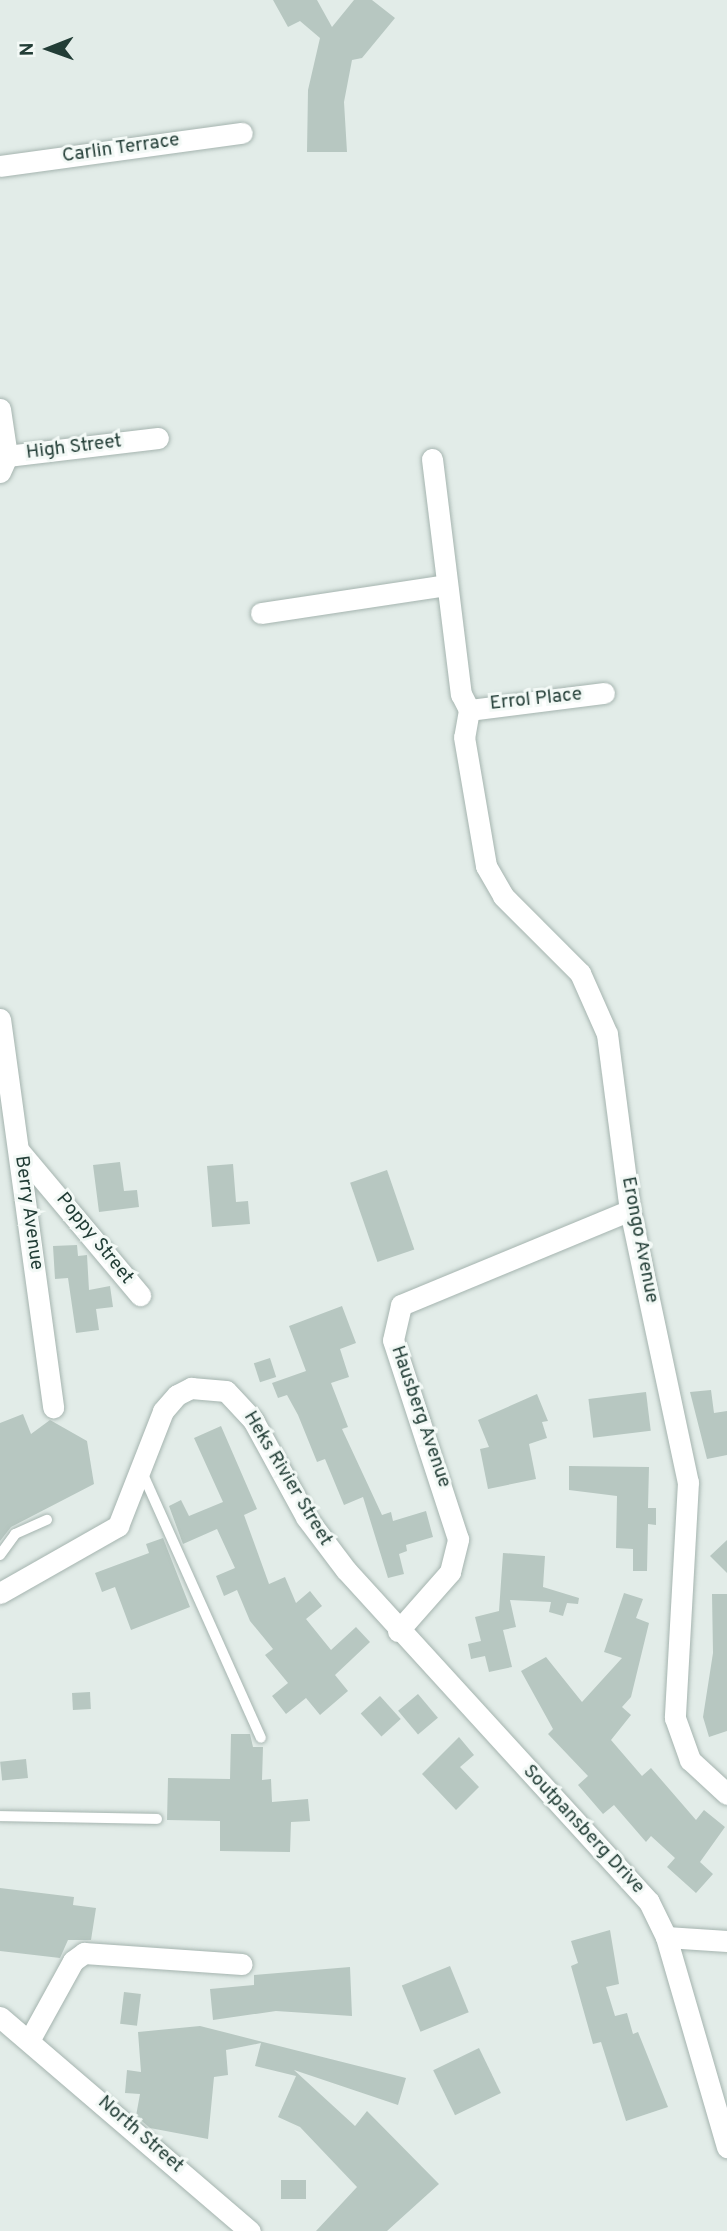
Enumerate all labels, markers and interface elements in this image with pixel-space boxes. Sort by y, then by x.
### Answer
north arrow [14,14,84,84]
text: N [16,42,40,56]
street label: Carlin Terrace [60,129,182,169]
street label: High Street [25,431,123,465]
street label: Errol Place [489,684,583,716]
street label: Berry Avenue [9,1154,47,1272]
street label: Erongo Avenue [616,1175,662,1305]
street label: Poppy Street [50,1189,138,1289]
street label: Hausberg Avenue [385,1343,455,1491]
street label: Heks Rivier Street [238,1407,336,1551]
street label: Soutpansberg Drive [517,1761,649,1899]
street label: North Street [93,2092,187,2178]

